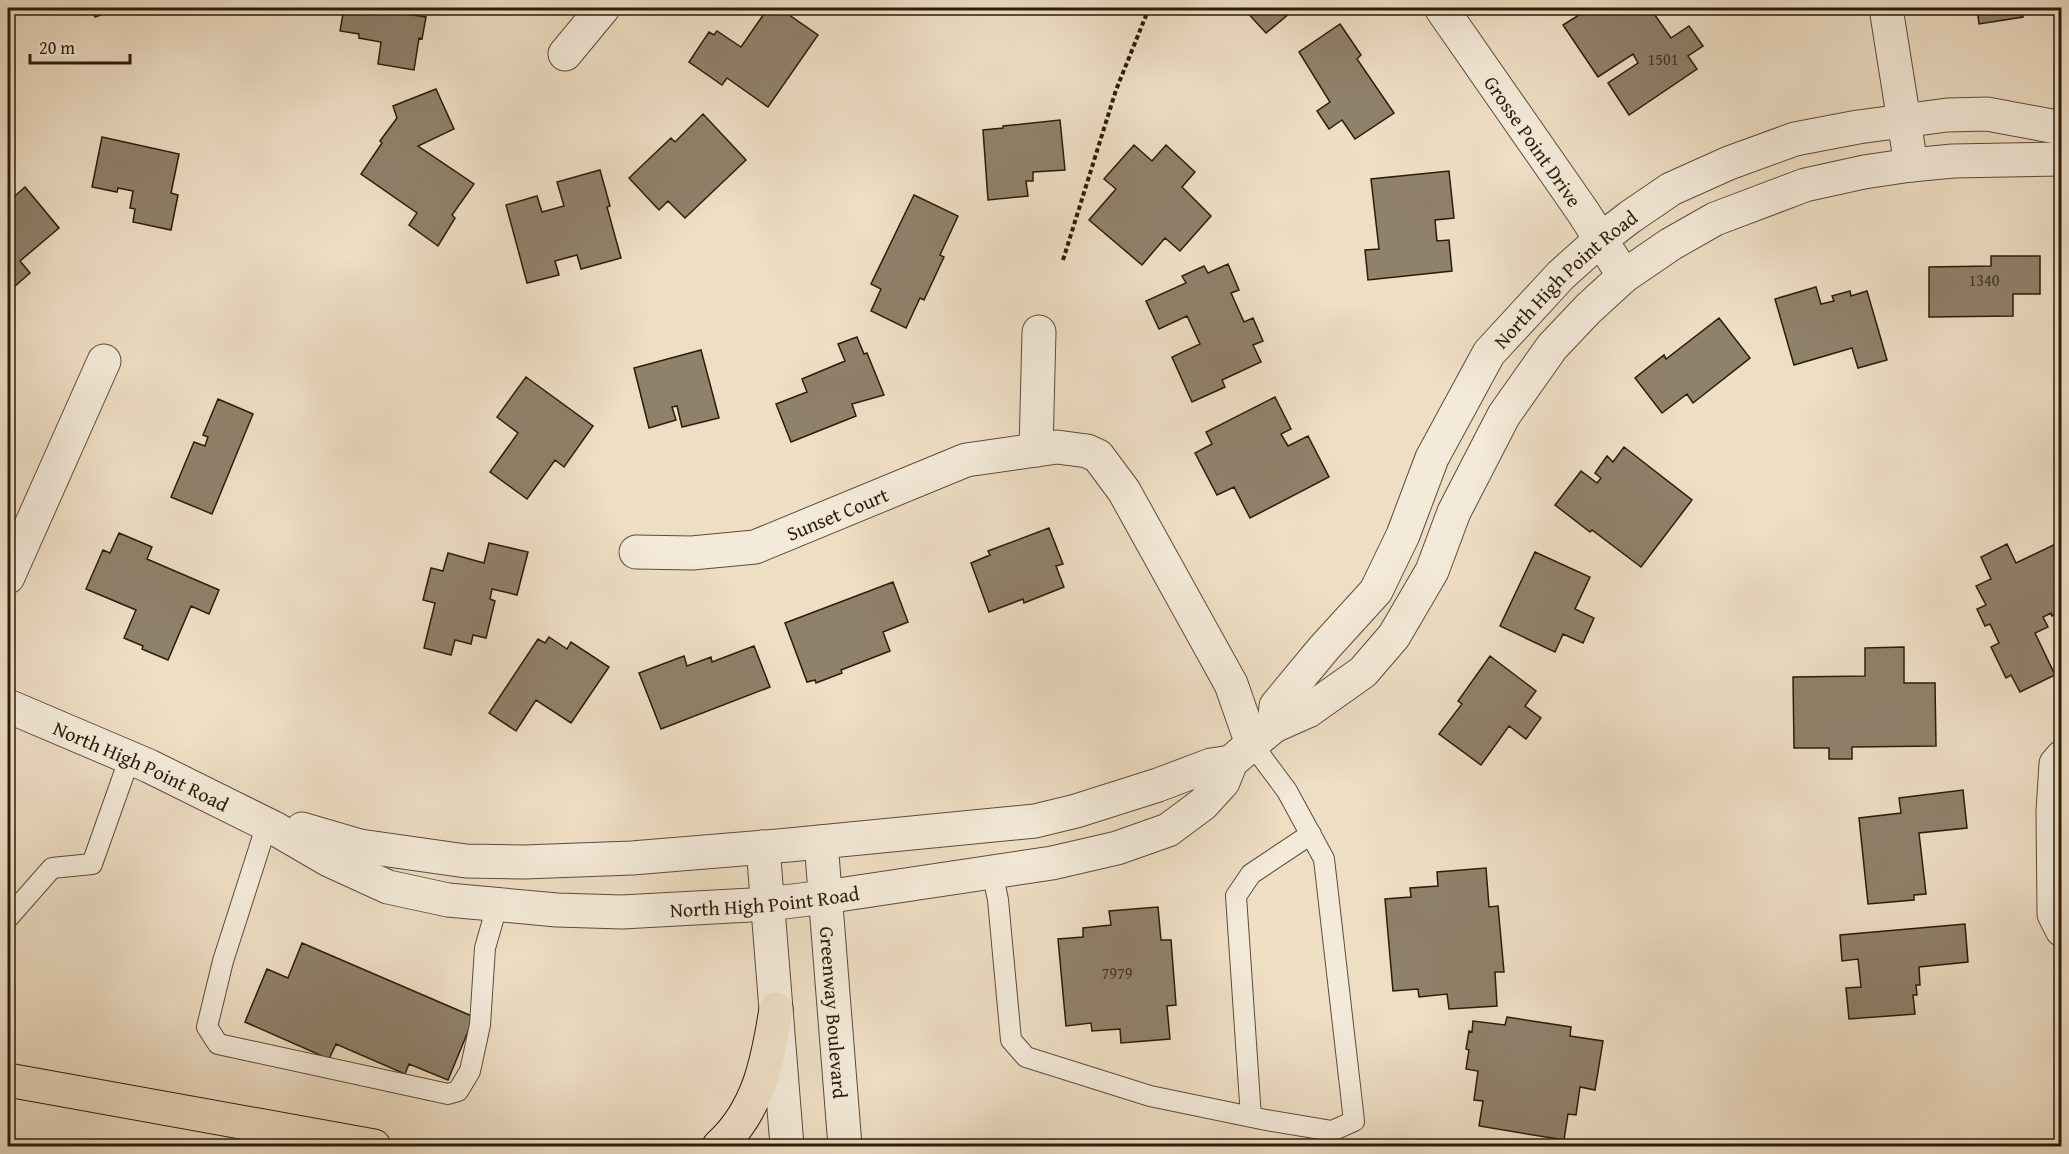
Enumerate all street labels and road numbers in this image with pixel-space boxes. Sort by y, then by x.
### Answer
street label: Grosse Point Drive [1478,70,1589,212]
street label: North High Point Road [1486,202,1643,354]
street label: Sunset Court [782,479,892,547]
street label: North High Point Road [49,713,234,818]
street label: North High Point Road [669,878,861,924]
street label: Greenway Boulevard [813,925,856,1100]

